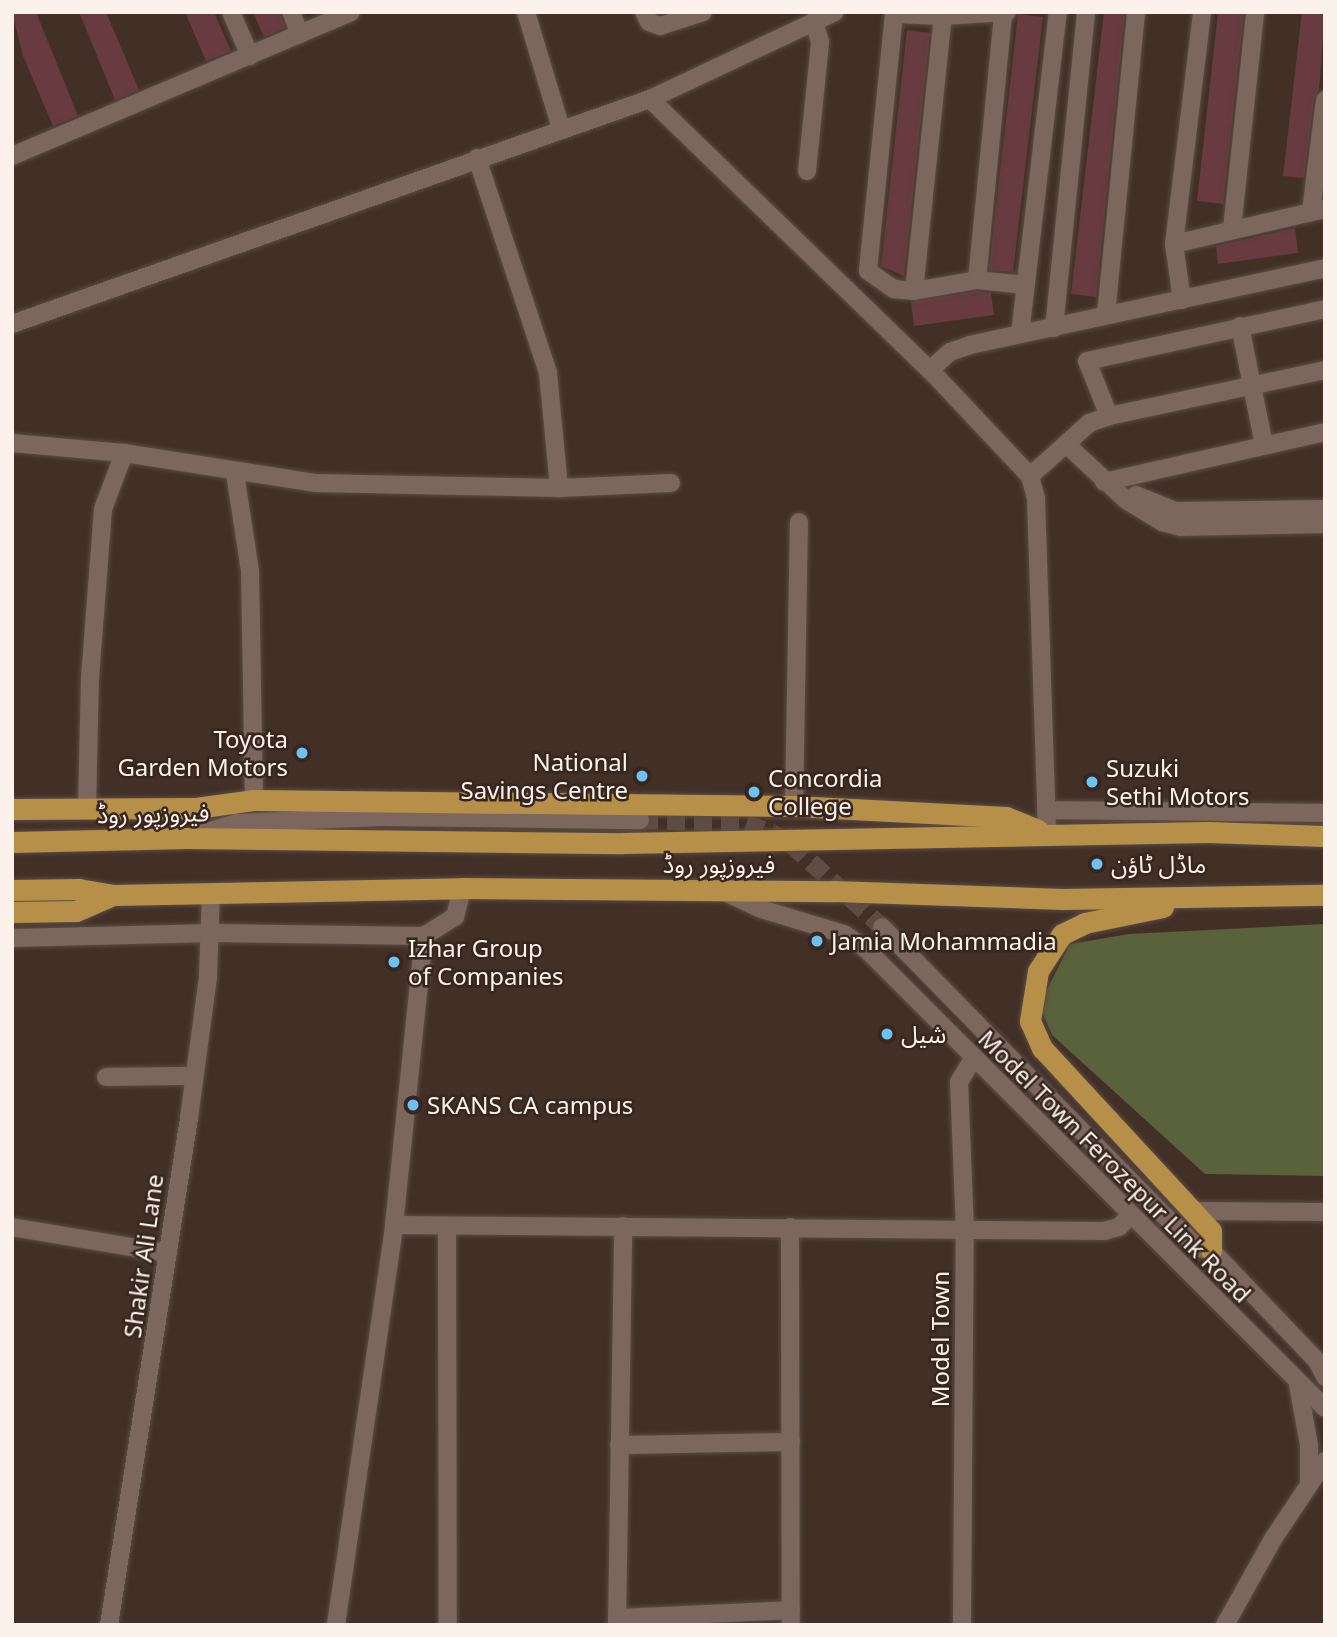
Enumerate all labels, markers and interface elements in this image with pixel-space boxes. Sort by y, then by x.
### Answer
place label: Toyota Garden Motors [117,725,288,781]
marker: Toyota Garden Motors [294,745,310,761]
place label: National Savings Centre [460,748,628,804]
place label: Suzuki Sethi Motors [1106,754,1250,810]
place label: Concordia College [768,764,882,820]
marker: National Savings Centre [634,768,650,784]
marker: Suzuki Sethi Motors [1084,774,1100,790]
marker: Concordia College [746,784,762,800]
street label: فیروزپور روڈ [96,798,210,828]
street label: فیروزپور روڈ [663,850,775,878]
place label: ماڈل ٹاؤن [1111,850,1206,878]
marker: ماڈل ٹاؤن [1089,856,1105,872]
place label: Jamia Mohammadia [831,927,1057,955]
marker: Jamia Mohammadia [809,933,825,949]
place label: Izhar Group of Companies [408,934,563,990]
marker: Izhar Group of Companies [386,954,402,970]
place label: شیل [901,1020,946,1048]
street label: Model Town Ferozepur Link Road [973,1024,1257,1308]
marker: شیل [879,1026,895,1042]
place label: SKANS CA campus [427,1091,633,1119]
marker: SKANS CA campus [405,1097,421,1113]
street label: Shakir Ali Lane [117,1172,169,1340]
street label: Model Town [926,1271,954,1407]

